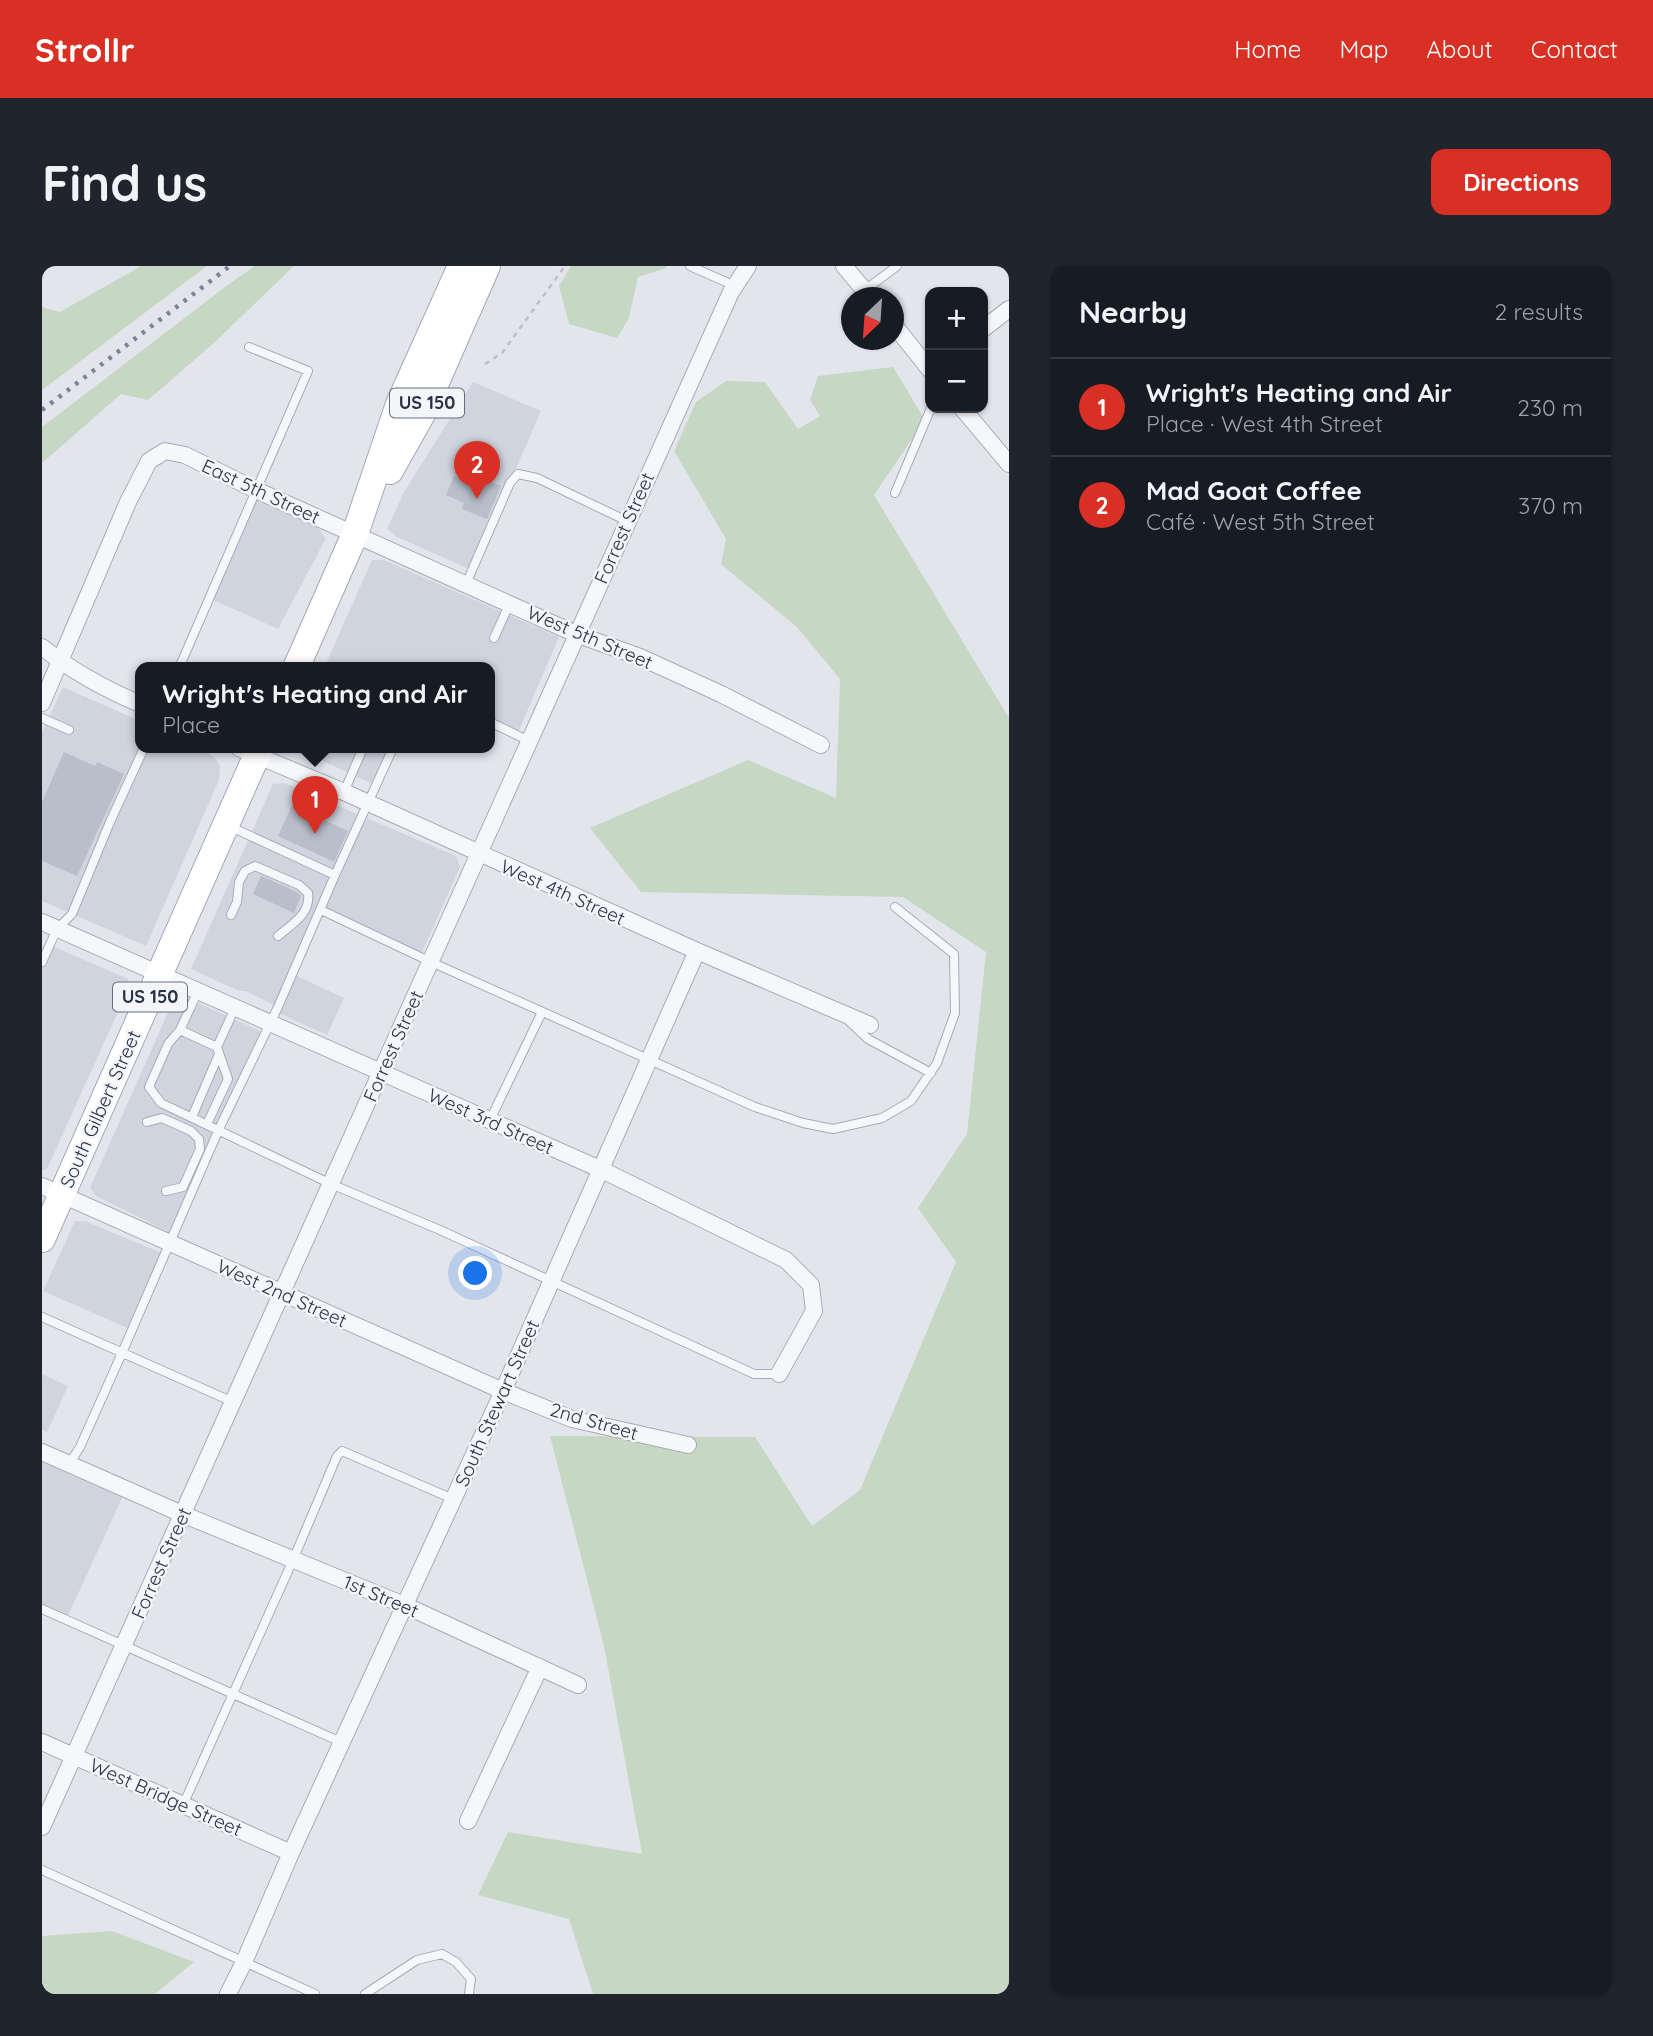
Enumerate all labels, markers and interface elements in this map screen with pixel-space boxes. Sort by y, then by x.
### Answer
text: Strollr [35,29,135,70]
text: Home [1234,34,1301,64]
text: Map [1339,34,1388,64]
text: About [1426,34,1493,64]
text: Contact [1531,34,1618,64]
button: Directions [1431,149,1611,215]
text: Find us [42,152,207,213]
north arrow [841,287,904,350]
map controls [925,287,988,413]
button: + [925,287,988,350]
text: Nearby [1079,293,1187,331]
text: 2 results [1494,297,1583,326]
button: − [925,350,988,413]
text: Wright's Heating and Air [1146,376,1452,409]
road number: US 150 [390,388,464,418]
text: 1 [1098,393,1106,422]
text: 230 m [1517,393,1583,422]
text: Place · West 4th Street [1146,409,1383,438]
pin: 2 [454,441,500,499]
street label: East 5th Street [198,453,324,529]
street label: Forrest Street [589,469,659,587]
text: Mad Goat Coffee [1146,474,1362,507]
text: 2 [1095,491,1109,520]
text: 370 m [1518,491,1583,520]
text: Café · West 5th Street [1146,507,1375,536]
street label: West 5th Street [524,600,656,674]
popup [135,662,495,753]
text: Wright's Heating and Air [162,677,468,710]
text: Place [162,710,220,739]
pin: 1 [292,776,338,834]
street label: West 4th Street [497,854,629,930]
road number: US 150 [113,982,187,1012]
street label: Forrest Street [358,987,428,1105]
street label: South Gilbert Street [54,1026,146,1192]
street label: West 3rd Street [425,1083,557,1159]
street label: West 2nd Street [213,1254,351,1332]
your location [458,1256,492,1290]
street label: South Stewart Street [449,1316,545,1490]
street label: 2nd Street [547,1397,641,1445]
street label: Forrest Street [126,1504,196,1622]
street label: 1st Street [340,1569,422,1623]
street label: West Bridge Street [86,1753,246,1841]

